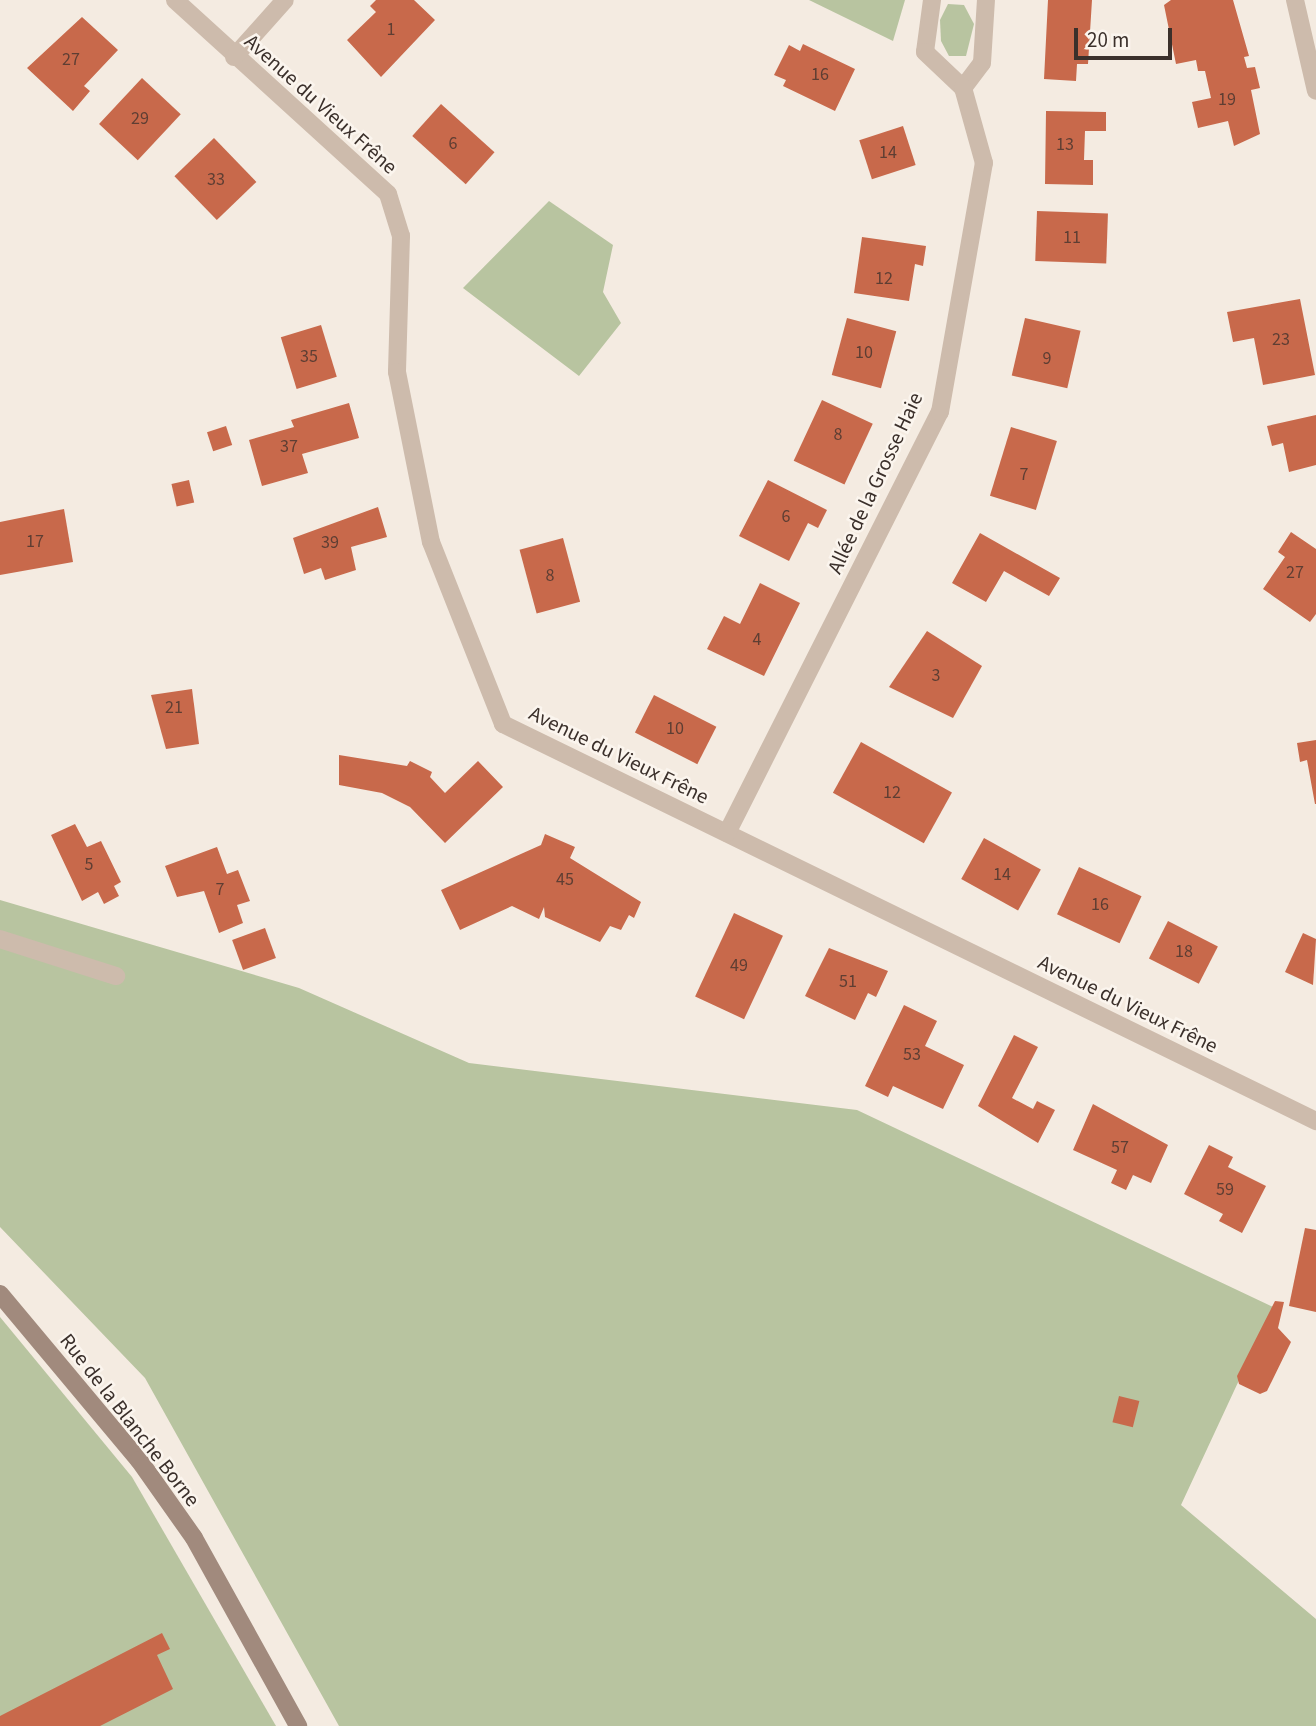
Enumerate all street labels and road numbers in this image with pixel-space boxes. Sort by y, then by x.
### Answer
street label: Avenue du Vieux Frêne [239,29,403,179]
street label: Allée de la Grosse Haie [822,388,928,578]
street label: Avenue du Vieux Frêne [525,701,713,809]
street label: Avenue du Vieux Frêne [1034,950,1222,1058]
street label: Rue de la Blanche Borne [55,1328,205,1512]

